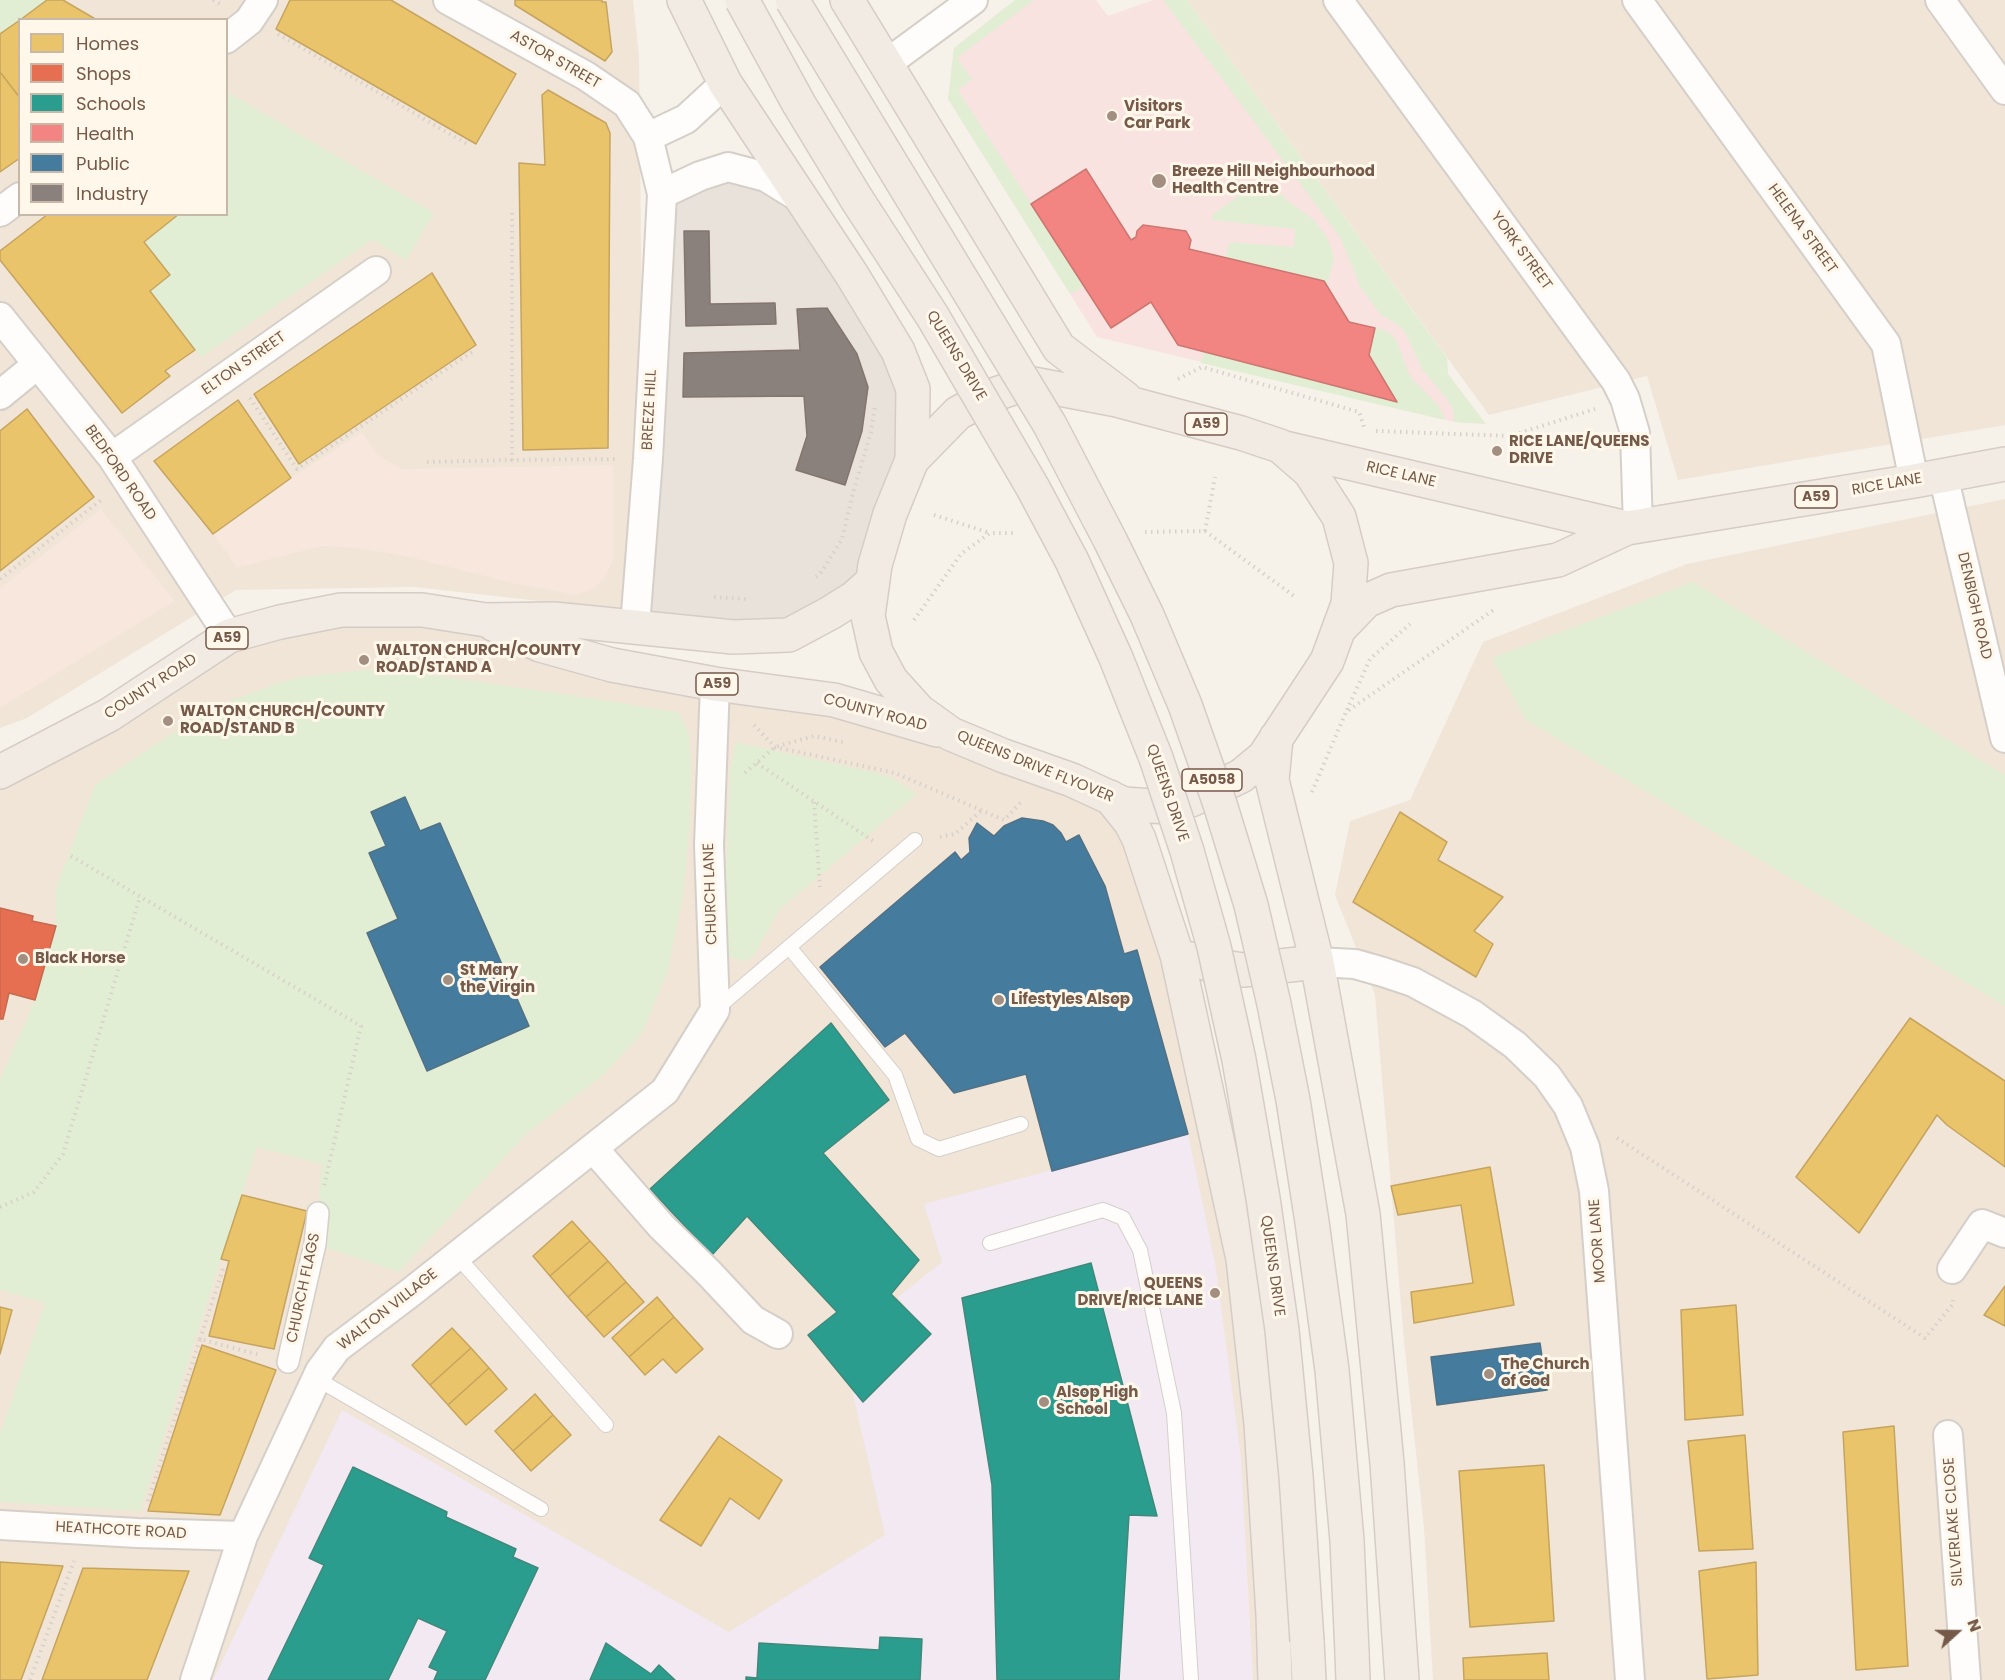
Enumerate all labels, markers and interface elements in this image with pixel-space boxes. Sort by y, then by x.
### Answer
legend [18,18,228,216]
street label: ASTOR STREET [507,27,603,93]
text: Homes [76,31,139,56]
text: Shops [76,61,131,86]
text: Schools [76,91,146,116]
place label: Visitors Car Park [1124,98,1190,133]
marker: Visitors Car Park [1105,109,1119,123]
text: Health [76,121,134,146]
text: Public [76,151,130,176]
place label: Breeze Hill Neighbourhood Health Centre [1172,163,1375,198]
marker: Breeze Hill Neighbourhood Health Centre [1150,172,1168,190]
text: Industry [76,181,148,206]
street label: HELENA STREET [1763,181,1841,277]
street label: YORK STREET [1487,208,1555,294]
street label: QUEENS DRIVE [922,308,990,404]
street label: ELTON STREET [199,328,289,400]
street label: BREEZE HILL [639,369,661,451]
road number: A59 [1185,413,1227,435]
street label: BEDFORD ROAD [80,422,160,524]
place label: RICE LANE/QUEENS DRIVE [1509,433,1649,468]
marker: RICE LANE/QUEENS DRIVE [1490,444,1504,458]
street label: RICE LANE [1364,458,1438,492]
street label: RICE LANE [1851,470,1923,500]
road number: A59 [1795,486,1837,508]
street label: DENBIGH ROAD [1953,551,1995,661]
road number: A59 [206,627,248,649]
place label: WALTON CHURCH/COUNTY ROAD/STAND A [376,642,581,677]
street label: COUNTY ROAD [101,650,201,724]
marker: WALTON CHURCH/COUNTY ROAD/STAND A [357,653,371,667]
road number: A59 [696,673,738,695]
street label: COUNTY ROAD [821,691,929,735]
place label: WALTON CHURCH/COUNTY ROAD/STAND B [180,703,385,738]
marker: WALTON CHURCH/COUNTY ROAD/STAND B [161,714,175,728]
street label: QUEENS DRIVE FLYOVER [954,727,1116,807]
street label: QUEENS DRIVE [1142,742,1192,844]
road number: A5058 [1182,769,1242,791]
street label: CHURCH LANE [700,843,722,945]
place label: Black Horse [35,950,126,968]
marker: Black Horse [16,952,30,966]
place label: St Mary the Virgin [460,962,535,997]
marker: St Mary the Virgin [441,973,455,987]
place label: Lifestyles Alsop [1011,991,1130,1009]
marker: Lifestyles Alsop [992,993,1006,1007]
street label: MOOR LANE [1586,1198,1610,1284]
street label: QUEENS DRIVE [1256,1214,1288,1318]
street label: CHURCH FLAGS [284,1231,324,1345]
street label: WALTON VILLAGE [334,1265,442,1355]
place label: QUEENS DRIVE/RICE LANE [1077,1275,1203,1310]
marker: QUEENS DRIVE/RICE LANE [1208,1286,1222,1300]
place label: The Church of God [1501,1356,1590,1391]
marker: The Church of God [1482,1367,1496,1381]
place label: Alsop High School [1056,1384,1138,1419]
marker: Alsop High School [1037,1395,1051,1409]
street label: SILVERLAKE CLOSE [1941,1457,1967,1587]
street label: HEATHCOTE ROAD [55,1519,187,1543]
north arrow [1927,1602,1987,1662]
text: N [1961,1616,1987,1635]

